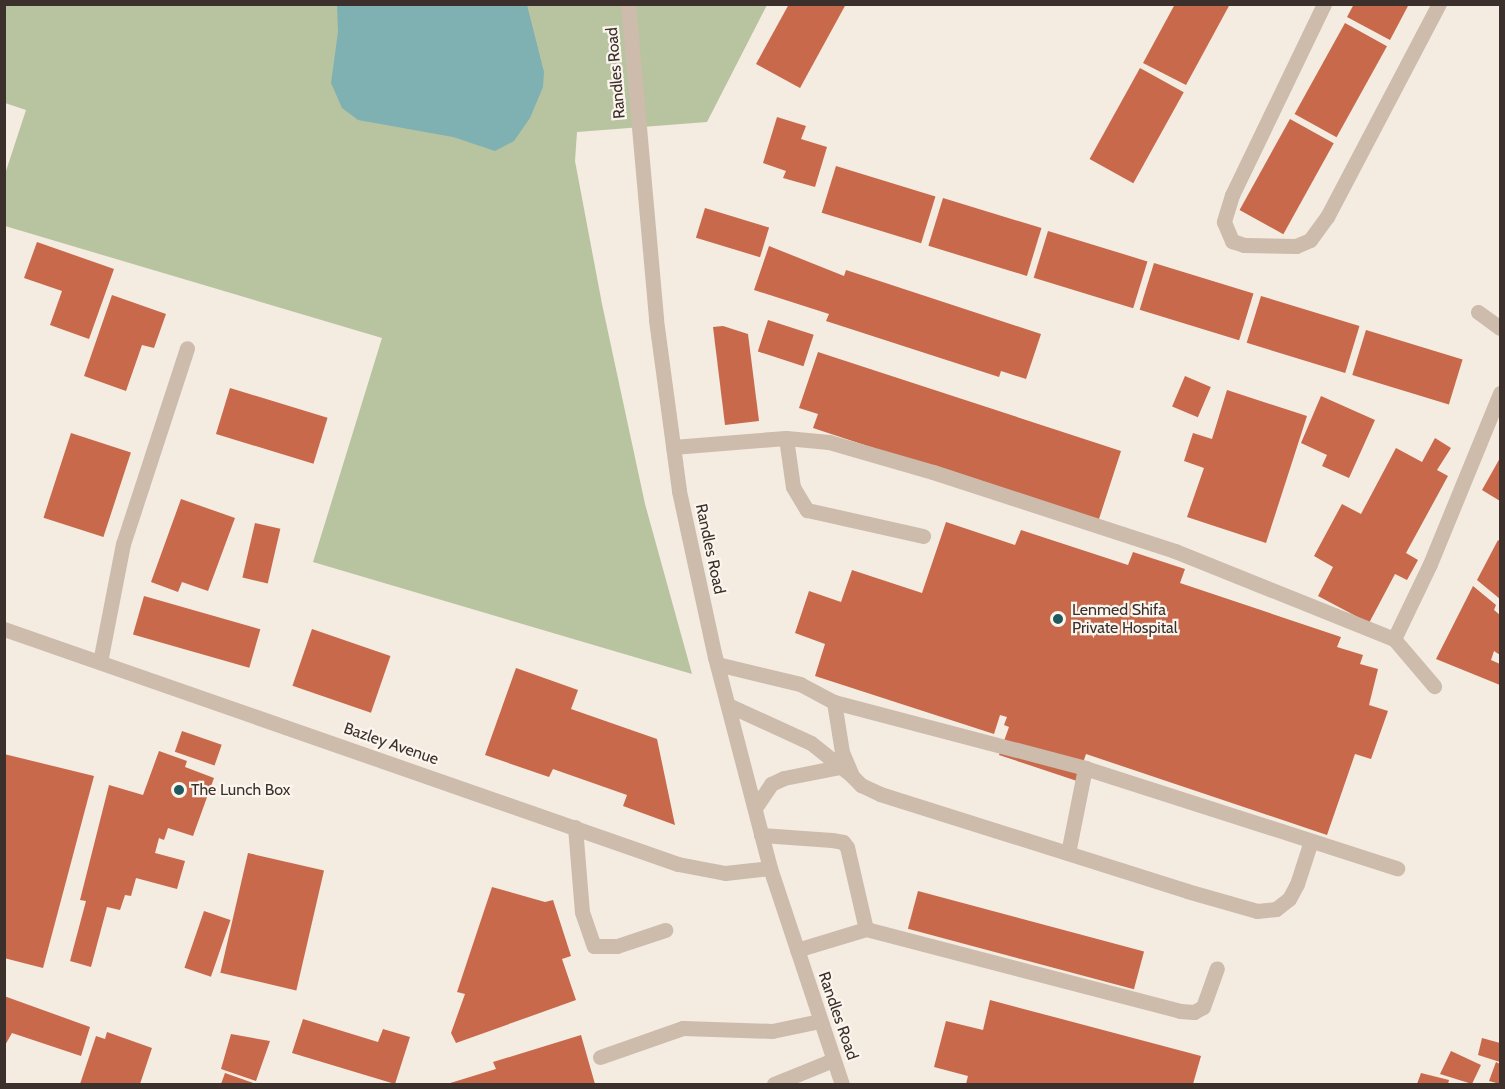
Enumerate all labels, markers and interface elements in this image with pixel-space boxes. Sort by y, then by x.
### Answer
street label: Randles Road [602,26,630,120]
street label: Randles Road [691,502,729,596]
place label: Lenmed Shifa Private Hospital [1072,600,1178,638]
marker: Lenmed Shifa Private Hospital [1049,610,1067,628]
street label: Bazley Avenue [341,719,441,769]
place label: The Lunch Box [191,780,290,800]
marker: The Lunch Box [172,783,186,797]
street label: Randles Road [814,969,862,1063]

